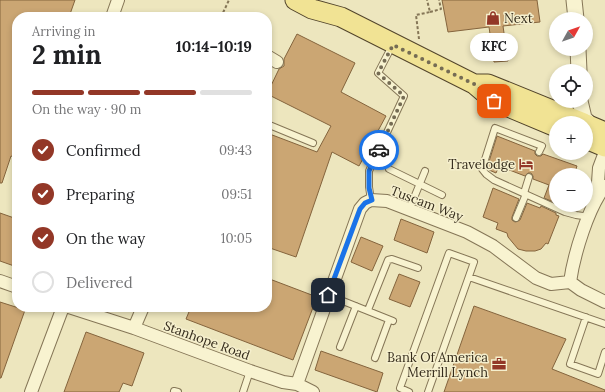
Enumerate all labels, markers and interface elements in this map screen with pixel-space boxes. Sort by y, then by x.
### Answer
shop icon: Next [485,10,501,26]
place label: Next [504,10,533,27]
north arrow [549,12,593,56]
map controls [549,12,593,212]
text: Arriving in [32,23,95,40]
callout: KFC [470,33,518,61]
text: 10:14–10:19 [176,37,252,56]
text: 2 min [32,38,102,71]
text: KFC [481,38,507,55]
button: locate [549,64,593,108]
pin [477,84,511,118]
icon: bag [483,90,505,112]
text: On the way · 90 m [32,101,141,118]
button: + [549,116,593,160]
courier [359,130,399,170]
icon: check [32,139,54,161]
icon: car [368,139,390,161]
text: Confirmed [66,141,141,160]
text: 09:43 [219,142,252,159]
place label: Travelodge [448,156,515,173]
hotel icon: Travelodge [518,156,534,172]
button: − [549,168,593,212]
street label: Tuscam Way [388,182,466,225]
icon: check [32,183,54,205]
text: Preparing [66,185,134,204]
text: 09:51 [221,186,252,203]
icon: check [32,227,54,249]
text: On the way [66,229,145,248]
text: 10:05 [221,230,252,247]
text: Delivered [66,273,133,292]
pin [311,278,345,312]
icon: home [317,284,339,306]
street label: Stanhope Road [161,317,253,364]
place label: Bank Of America Merrill Lynch [387,349,488,381]
office icon: Bank Of America Merrill Lynch [491,356,507,372]

